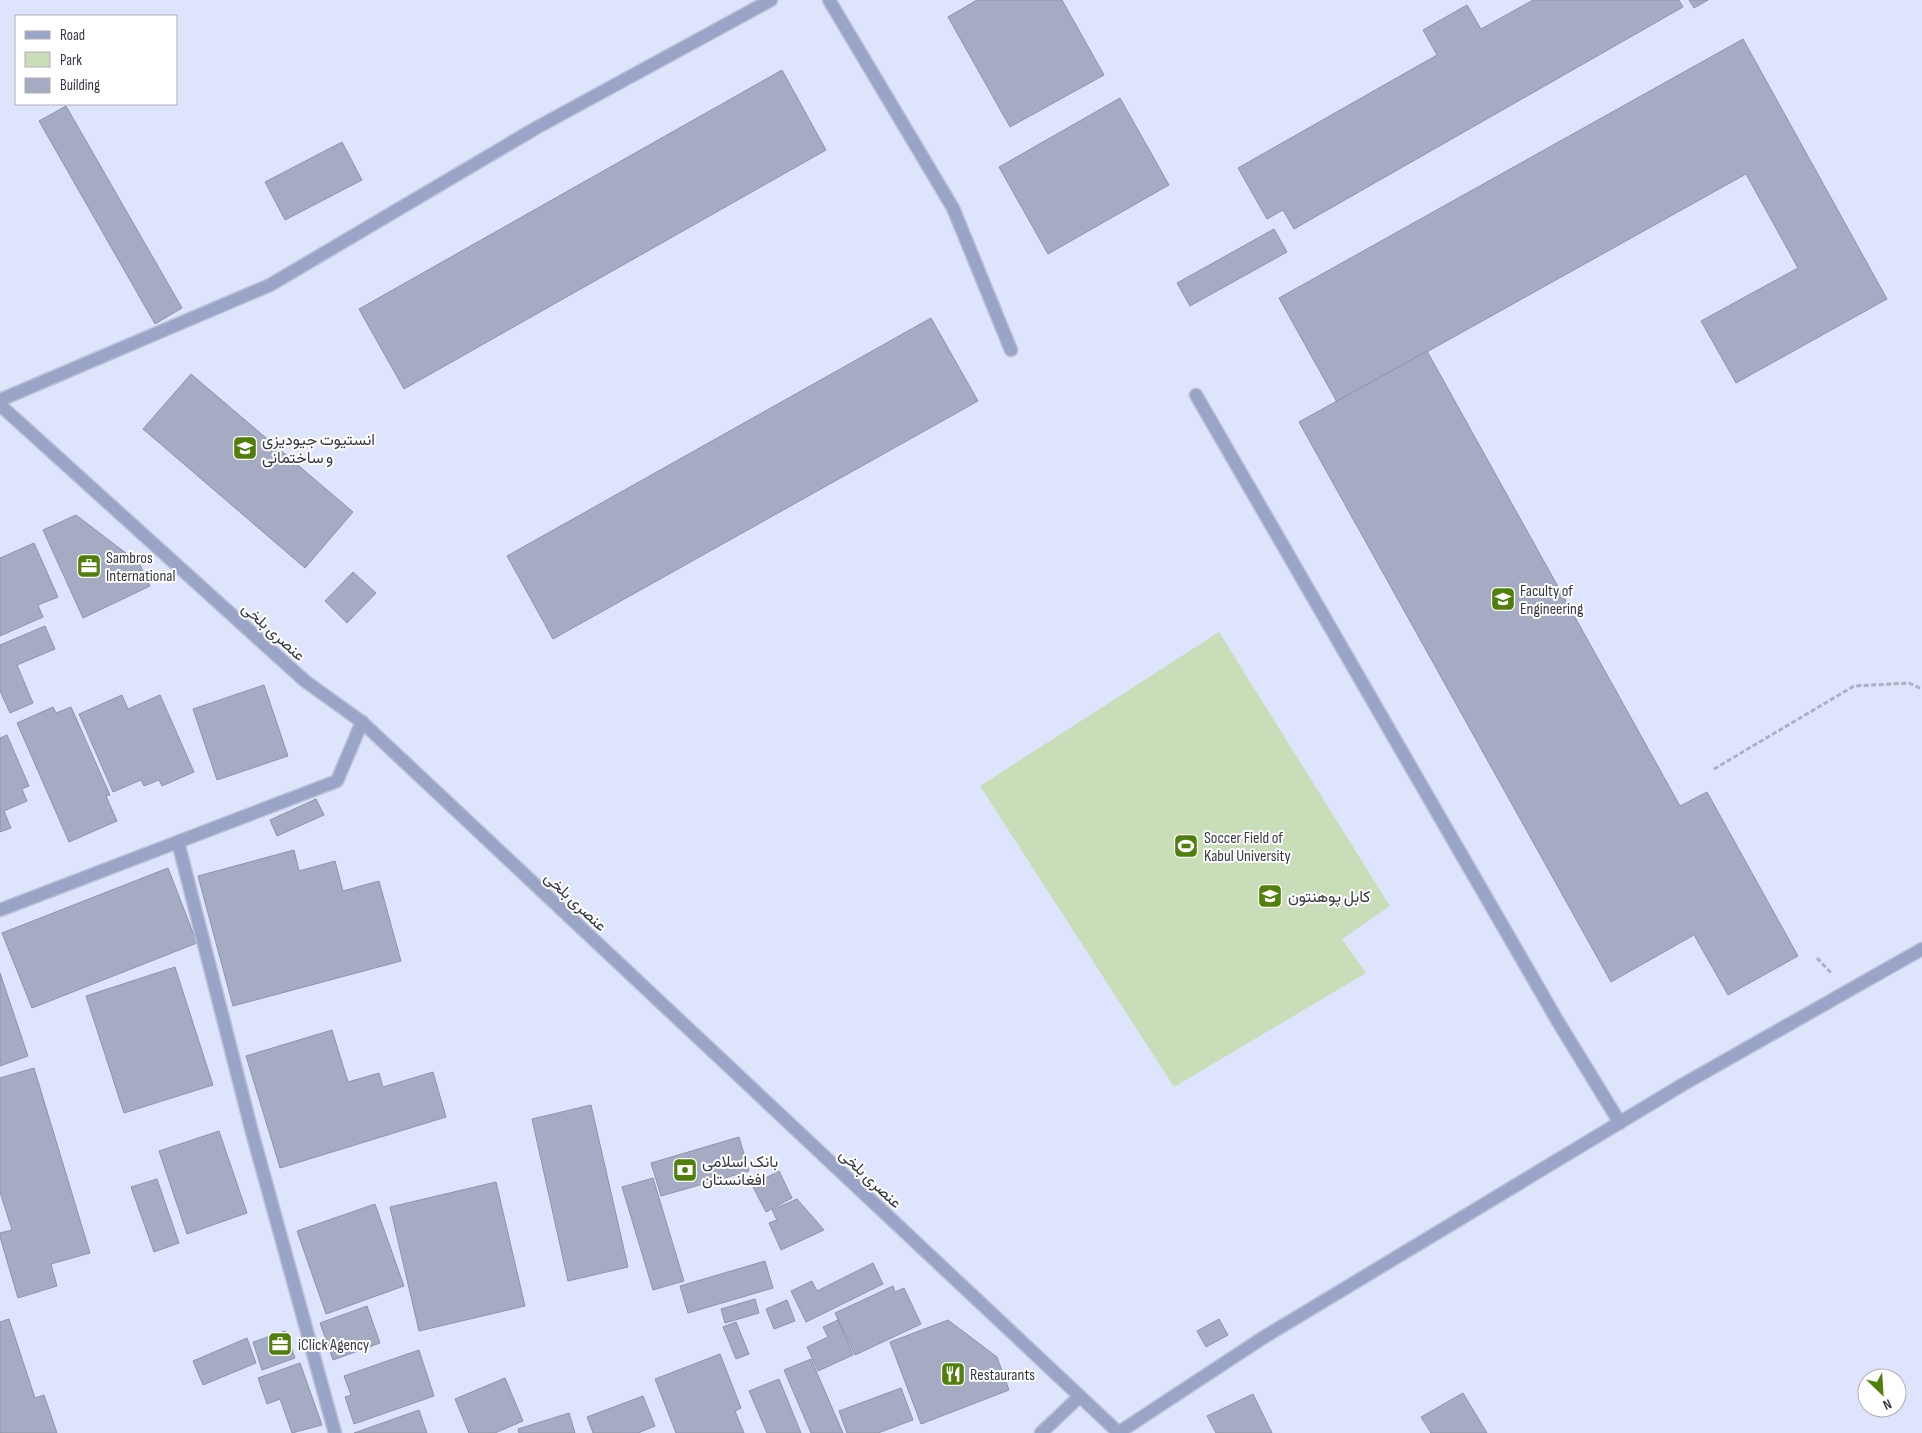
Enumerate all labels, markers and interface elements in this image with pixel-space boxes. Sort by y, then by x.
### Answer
legend [15,15,178,105]
text: Road [60,26,85,45]
text: Park [60,51,82,70]
text: Building [60,76,100,95]
place label: انستیوت جیودیزی و ساختمانی [262,431,375,468]
school or university icon: انستیوت جیودیزی و ساختمانی [232,435,258,461]
place label: Sambros International [106,549,175,586]
office icon: Sambros International [76,553,102,579]
place label: Faculty of Engineering [1520,582,1583,619]
school or university icon: Faculty of Engineering [1490,586,1516,612]
street label: عنصری بلخی [237,599,309,665]
place label: Soccer Field of Kabul University [1204,829,1291,866]
sports icon: Soccer Field of Kabul University [1173,833,1199,859]
street label: عنصری بلخی [540,868,610,936]
school or university icon: کابل پوهنتون [1257,883,1283,909]
place label: کابل پوهنتون [1288,888,1370,908]
street label: عنصری بلخی [835,1145,905,1213]
place label: بانک اسلامی افغانستان [702,1153,778,1190]
bank icon: بانک اسلامی افغانستان [672,1157,698,1183]
office icon: iClick Agency [267,1331,293,1357]
place label: iClick Agency [298,1336,369,1355]
restaurant icon: Restaurants [940,1361,966,1387]
place label: Restaurants [970,1366,1035,1385]
north arrow [1857,1368,1907,1418]
text: N [1880,1395,1894,1414]

